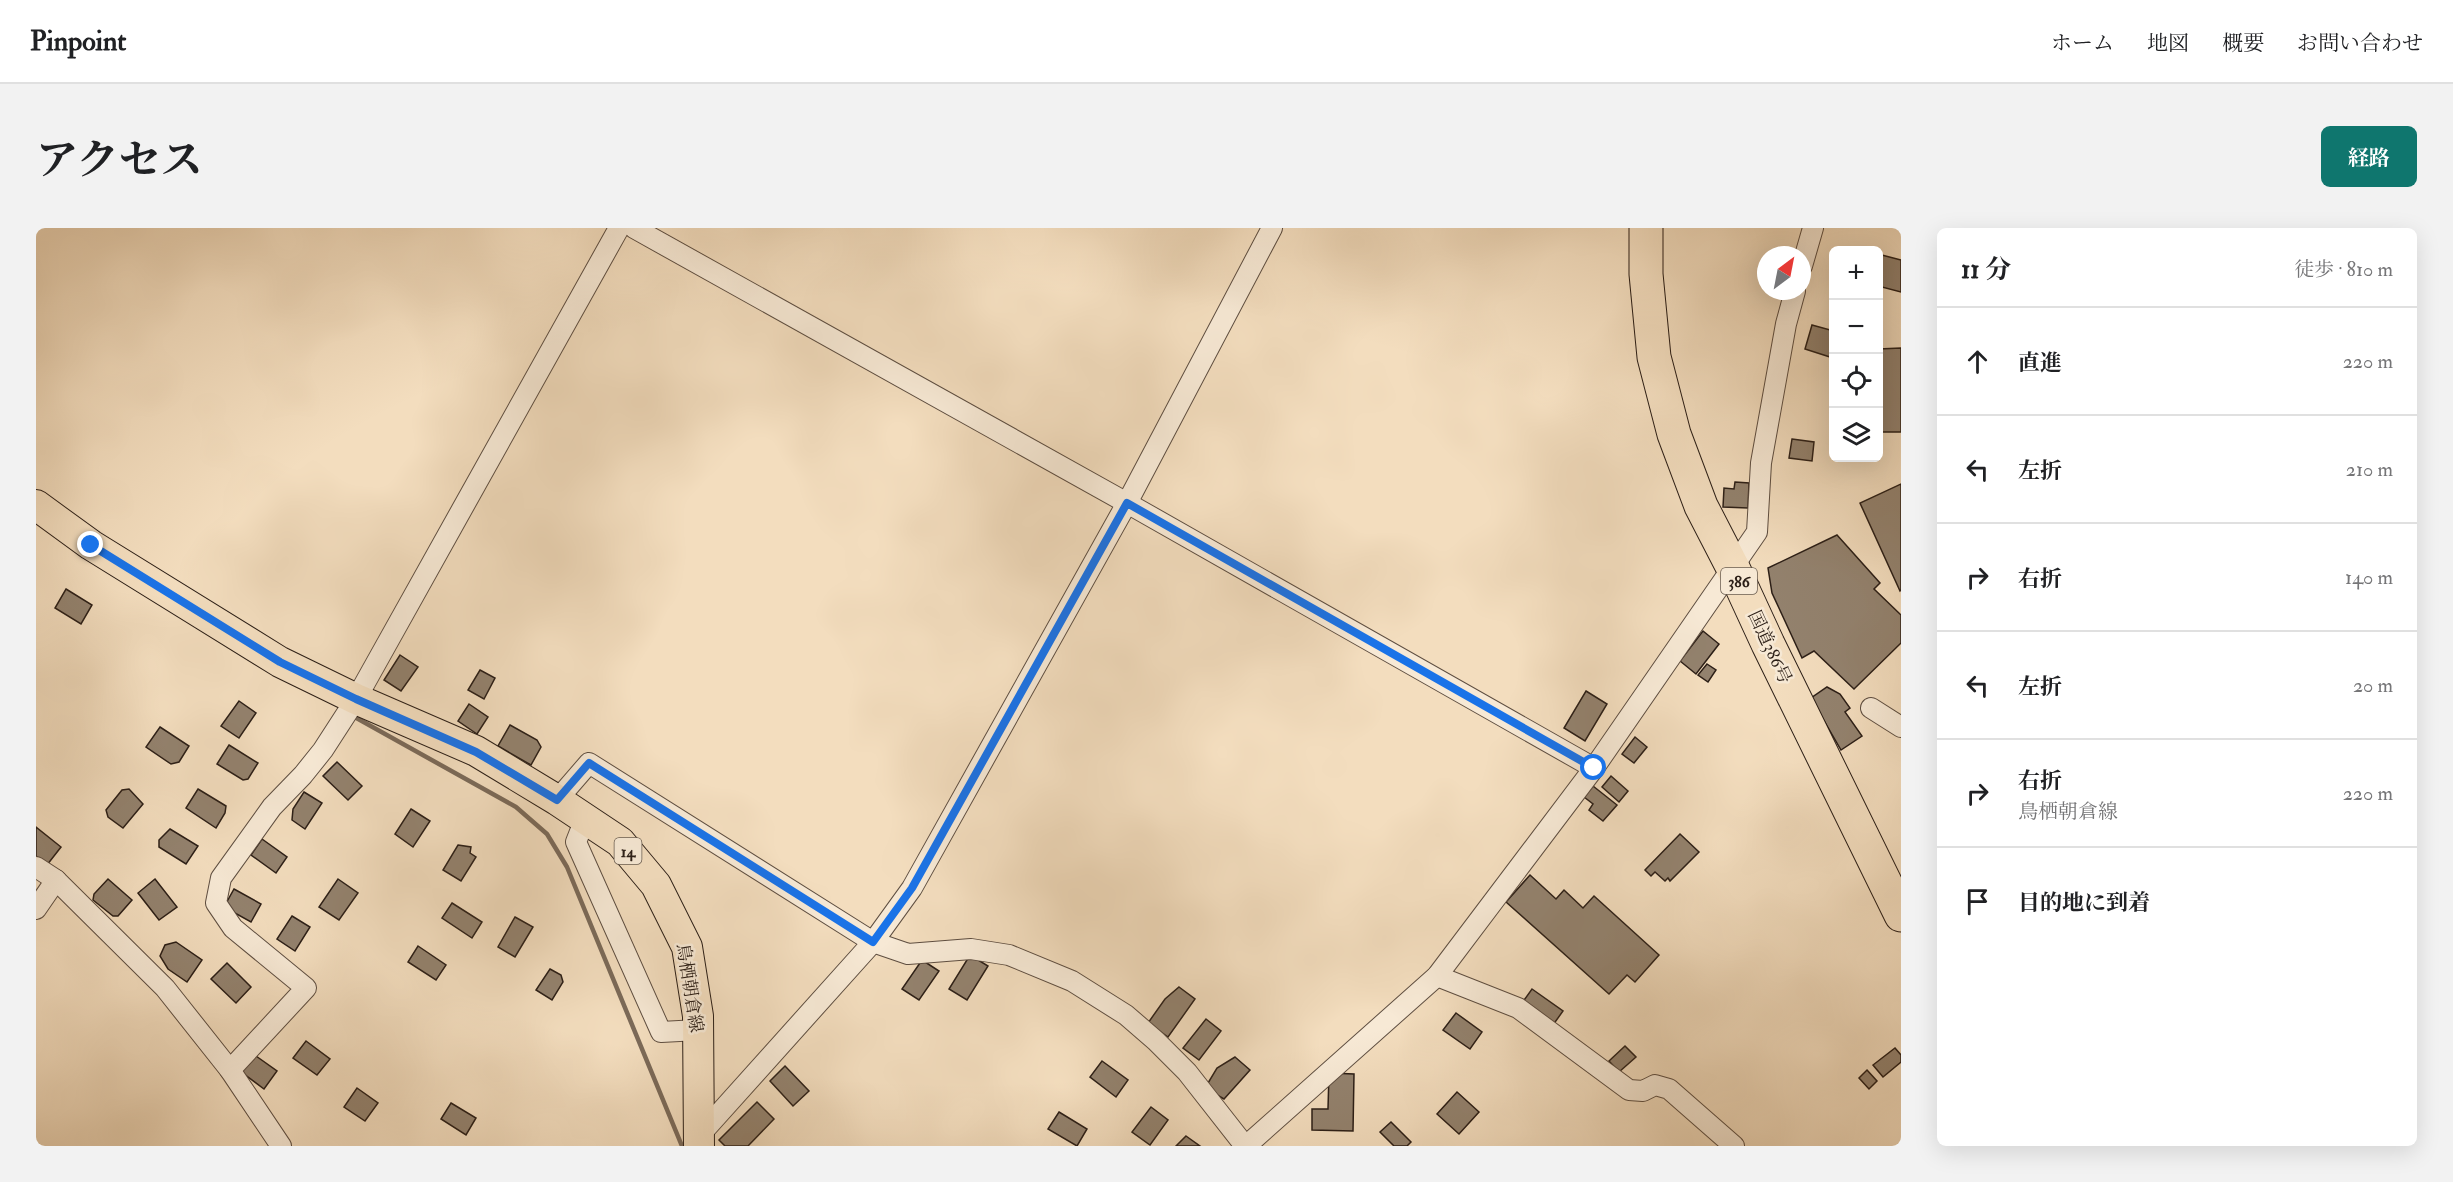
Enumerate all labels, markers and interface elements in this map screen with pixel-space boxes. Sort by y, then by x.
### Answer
text: Pinpoint [30,24,126,59]
text: ホーム [2051,30,2114,57]
text: 地図 [2147,30,2189,57]
text: 概要 [2222,30,2264,57]
text: お問い合わせ [2297,30,2423,57]
button: 経路 [2321,126,2417,187]
text: アクセス [36,135,203,187]
north arrow [1757,246,1811,300]
map controls [1829,246,1883,462]
button: + [1829,246,1883,300]
text: 11 分 [1961,254,2011,286]
text: 徒歩 · 810 m [2294,257,2393,282]
button: − [1829,300,1883,354]
icon: ahead [1961,345,1994,378]
text: 直進 [2018,349,2062,377]
text: 220 m [2343,349,2393,374]
button: locate [1829,354,1883,408]
button: layers [1829,408,1883,462]
icon: left [1961,453,1994,486]
text: 左折 [2018,457,2062,485]
text: 210 m [2346,457,2393,482]
route end [77,531,103,557]
icon: right [1961,561,1994,594]
text: 右折 [2018,565,2062,593]
text: 140 m [2345,565,2393,590]
road number: 386 [1721,568,1757,594]
street label: 国道386号 [1743,607,1797,688]
icon: left [1961,669,1994,702]
text: 左折 [2018,673,2062,701]
text: 20 m [2353,673,2393,698]
route start [1580,754,1606,780]
text: 右折 [2018,767,2062,795]
icon: right [1961,777,1994,810]
text: 220 m [2343,781,2393,806]
text: 鳥栖朝倉線 [2018,799,2118,824]
road number: 14 [614,838,642,864]
icon: arrive [1961,885,1994,918]
text: 目的地に到着 [2018,889,2150,917]
street label: 鳥栖朝倉線 [671,942,708,1034]

